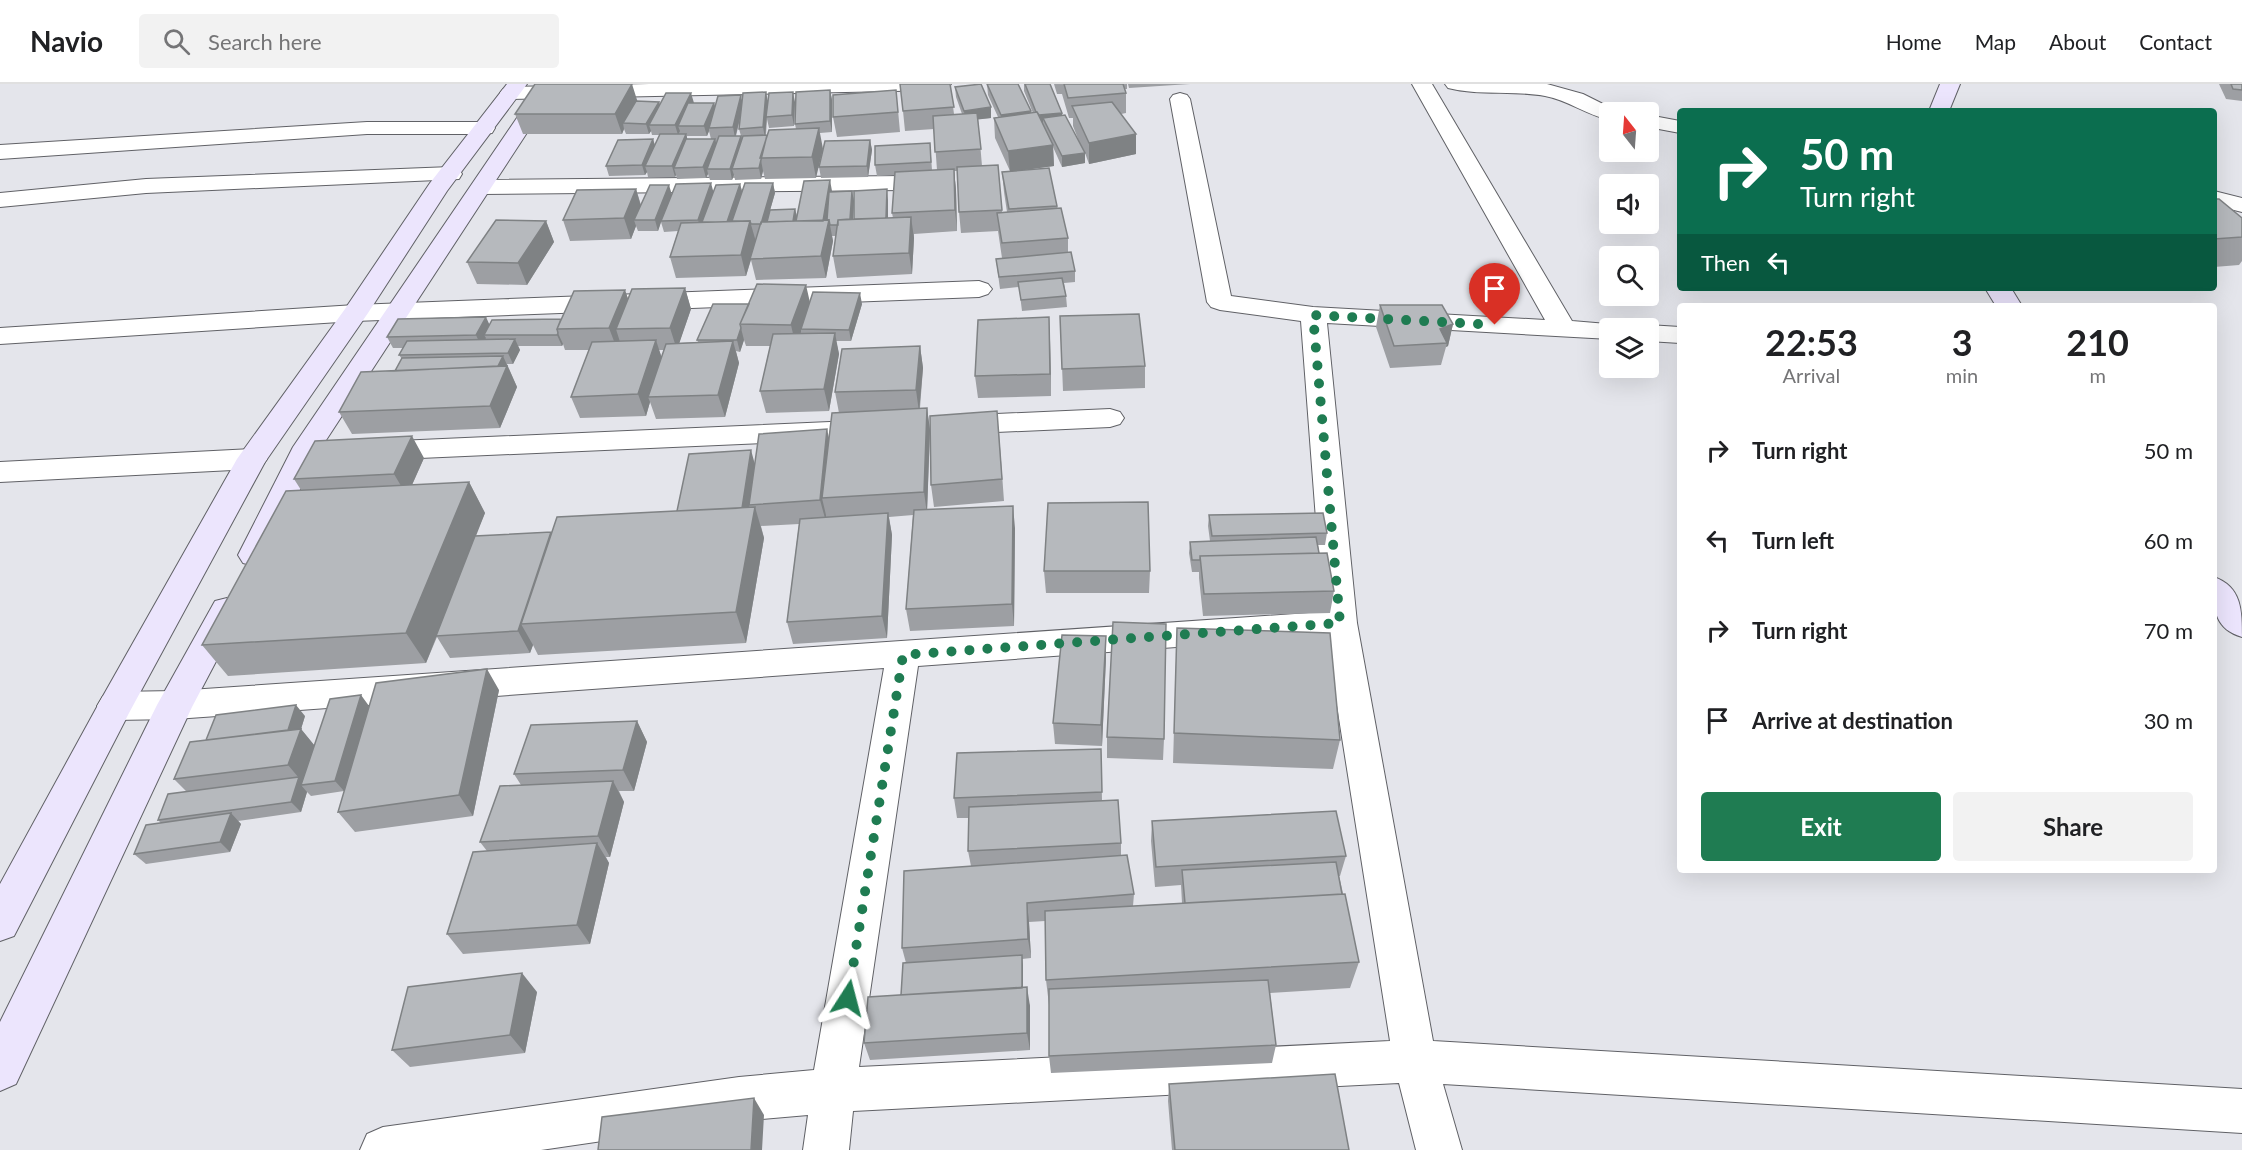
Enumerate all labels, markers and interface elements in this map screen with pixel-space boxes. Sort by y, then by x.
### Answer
search box [139,14,559,68]
text: Navio [30,24,103,58]
icon: search [160,25,193,58]
text: Search here [208,28,322,55]
text: Home [1886,29,1942,54]
text: Map [1975,29,2016,54]
text: About [2049,29,2106,54]
text: Contact [2139,29,2212,54]
north arrow [1599,102,1659,162]
map controls [1599,102,1659,378]
text: 50 m [1800,129,1894,179]
icon: right [1701,132,1779,210]
button: sound [1599,174,1659,234]
text: Turn right [1800,180,1915,213]
button: search [1599,246,1659,306]
icon: left [1762,246,1795,279]
text: Then [1701,249,1750,276]
pin [1469,263,1520,325]
icon: arrive [1478,272,1511,305]
button: layers [1599,318,1659,378]
text: 22:53 [1765,320,1858,364]
text: 3 [1952,320,1973,364]
text: 210 [2066,320,2129,364]
text: Arrival [1783,363,1840,387]
text: min [1946,363,1978,387]
text: m [2089,363,2106,387]
icon: right [1701,434,1734,467]
text: Turn right [1752,437,1847,464]
text: 50 m [2144,437,2193,464]
icon: left [1701,524,1734,557]
text: Turn left [1752,527,1834,554]
text: 60 m [2144,527,2193,554]
icon: right [1701,614,1734,647]
text: Turn right [1752,617,1847,644]
text: 70 m [2144,617,2193,644]
icon: arrive [1701,704,1734,737]
text: Arrive at destination [1752,707,1953,734]
text: 30 m [2144,707,2193,734]
button: Exit [1701,792,1941,861]
button: Share [1953,792,2193,861]
position arrow [816,966,880,1030]

